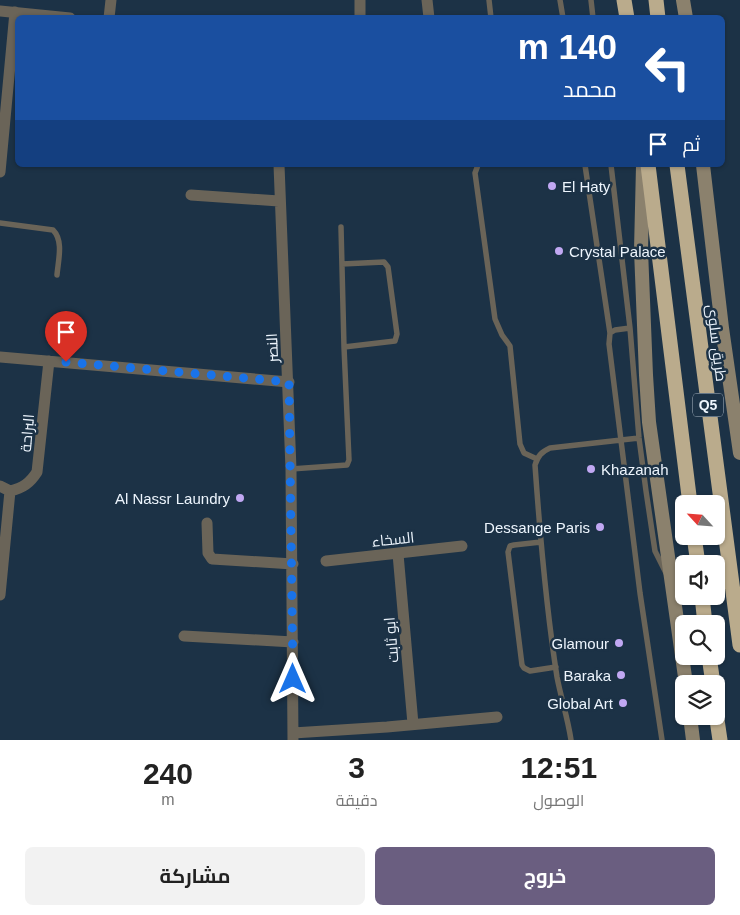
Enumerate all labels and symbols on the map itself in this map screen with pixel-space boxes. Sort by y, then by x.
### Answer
place label: El Haty [562,178,611,195]
marker: El Haty [546,180,558,192]
place label: Crystal Palace [569,243,666,260]
marker: Crystal Palace [553,245,565,257]
street label: طريق سلوى [702,303,730,383]
pin [45,311,87,362]
street label: النصر [263,333,282,364]
road number: Q5 [693,394,723,416]
street label: البراحة [17,413,38,453]
place label: Khazanah [601,461,669,478]
marker: Khazanah [585,463,597,475]
place label: Al Nassr Laundry [115,490,230,507]
marker: Al Nassr Laundry [234,492,246,504]
north arrow [675,495,725,545]
place label: Dessange Paris [484,519,590,536]
marker: Dessange Paris [594,521,606,533]
street label: السخاء [371,528,415,550]
street label: ابو ثابت [381,616,402,663]
place label: Glamour [551,635,609,652]
marker: Glamour [613,637,625,649]
position arrow [266,652,318,704]
place label: Baraka [563,667,612,684]
marker: Baraka [615,669,627,681]
place label: Global Art [547,695,614,712]
marker: Global Art [617,697,629,709]

